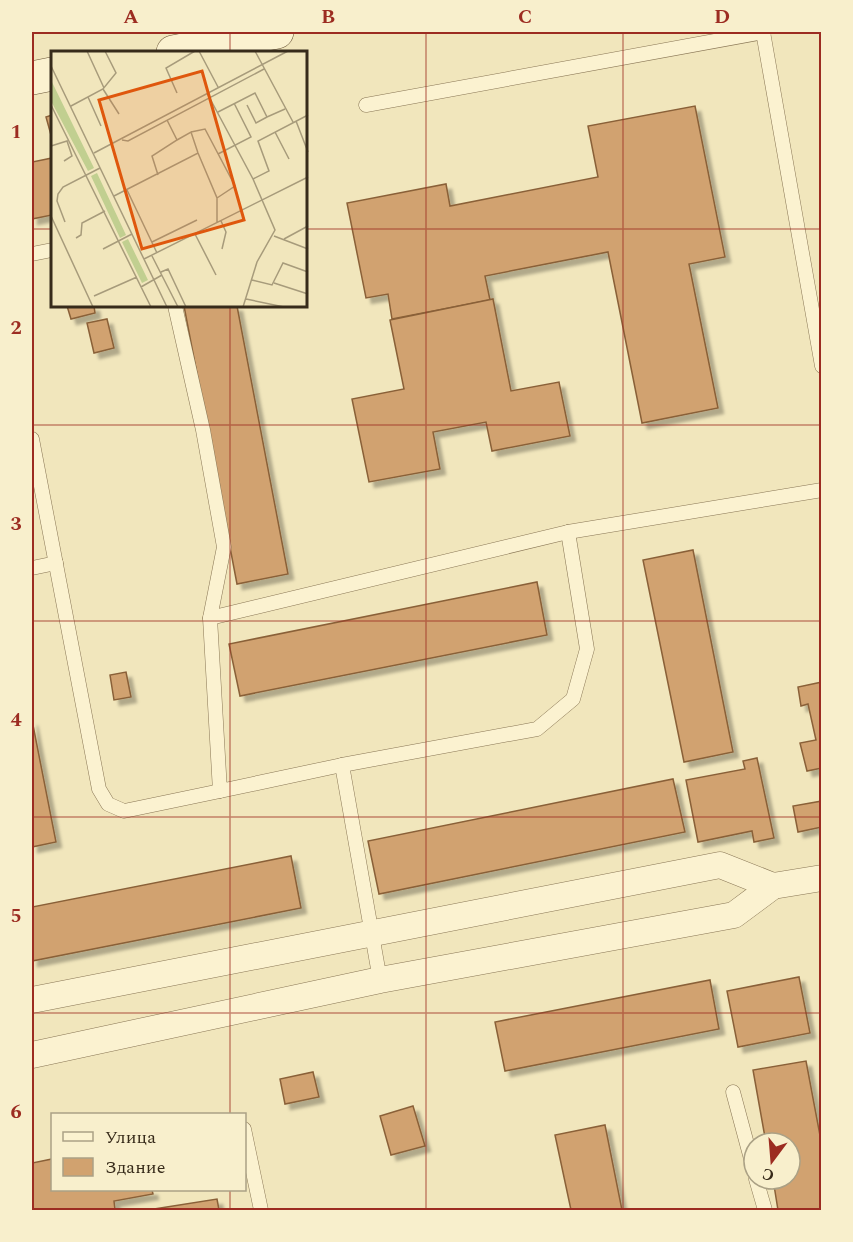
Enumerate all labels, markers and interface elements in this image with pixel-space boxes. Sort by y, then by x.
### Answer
text: A [123,2,139,32]
text: B [321,2,335,32]
text: C [518,2,532,32]
text: D [714,2,730,32]
inset map [51,51,308,308]
text: 1 [10,117,22,147]
text: 2 [10,313,22,343]
text: 3 [10,509,22,539]
text: 4 [10,705,22,735]
text: 5 [10,901,22,931]
text: 6 [10,1097,22,1127]
legend [51,1113,246,1191]
text: Улица [105,1124,156,1151]
north arrow [742,1131,802,1191]
text: Здание [105,1154,165,1181]
text: С [759,1161,777,1188]

